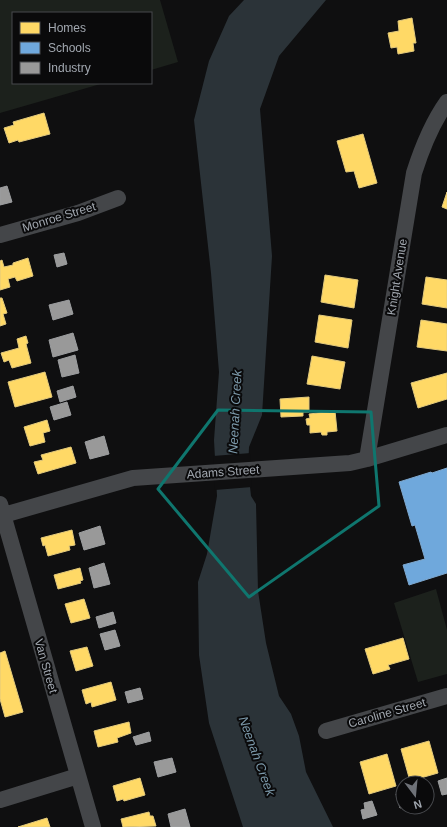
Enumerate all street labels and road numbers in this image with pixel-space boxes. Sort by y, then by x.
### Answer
street label: Monroe Street [21,199,98,235]
street label: Knight Avenue [384,237,410,316]
street label: Adams Street [186,462,260,482]
street label: Van Street [32,637,61,695]
street label: Caroline Street [347,695,428,731]

